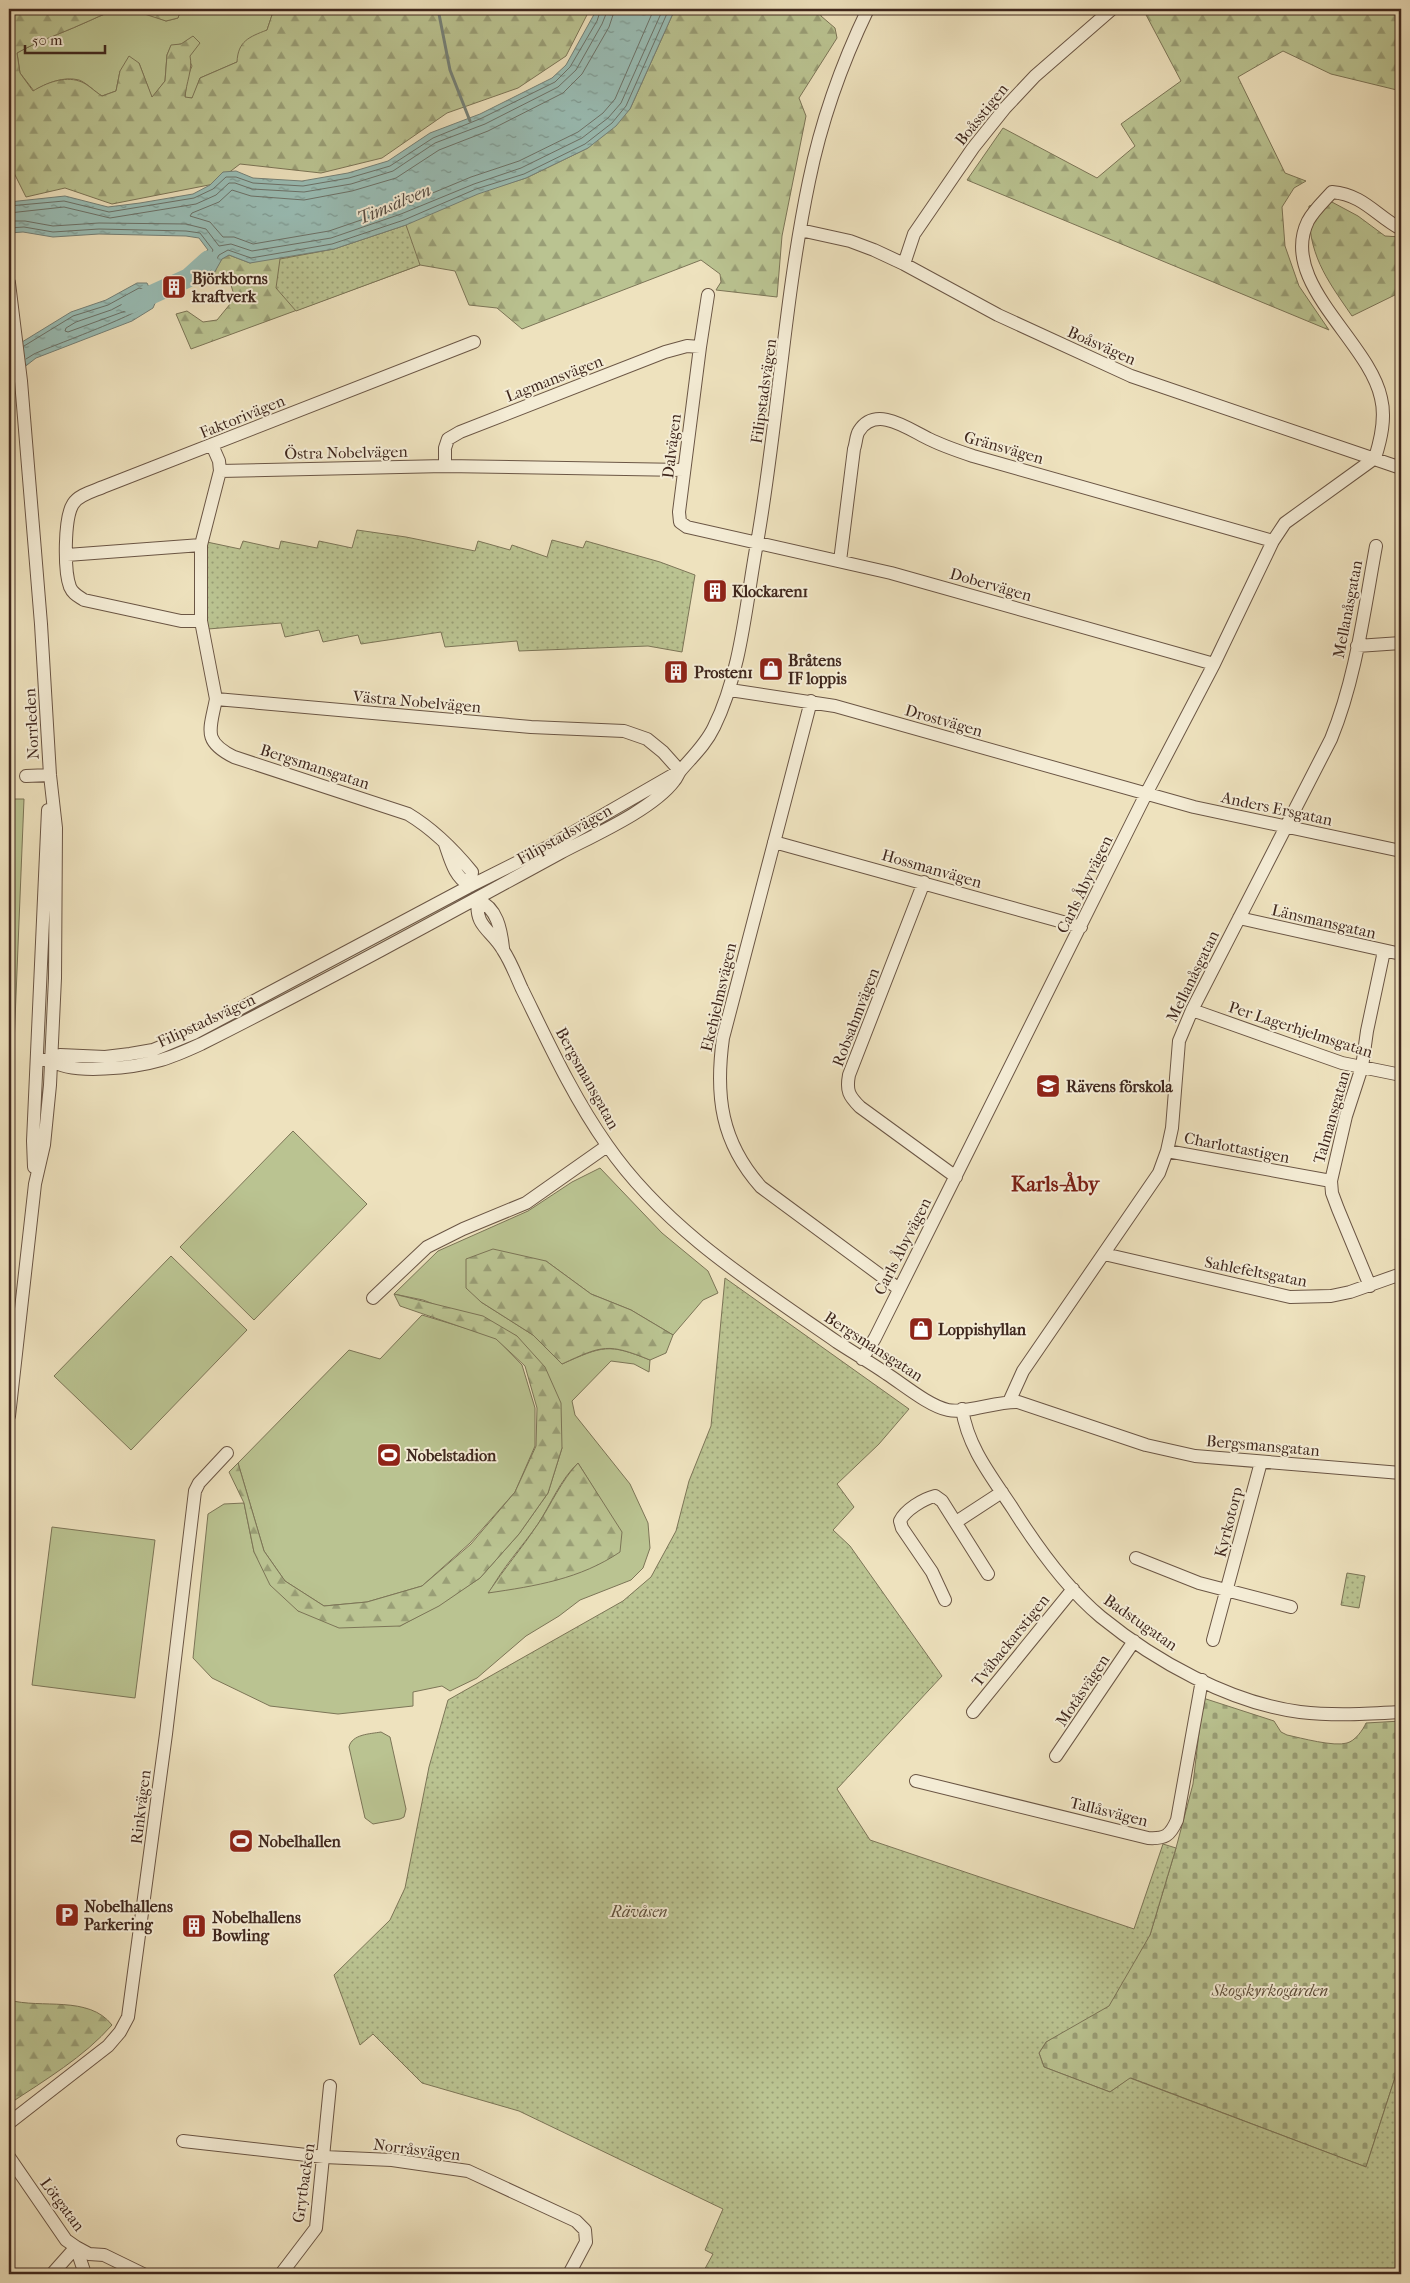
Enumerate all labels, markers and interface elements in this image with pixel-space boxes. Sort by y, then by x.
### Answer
scale bar [25,22,105,54]
text: 50 m [32,31,63,49]
street label: Boåsstigen [951,79,1012,149]
water label: Timsälven [354,180,434,229]
place label: Björkborns kraftverk [191,269,268,306]
building icon: Björkborns kraftverk [161,274,187,300]
street label: Boåsvägen [1065,322,1140,369]
street label: Filipstadsvägen [747,337,780,445]
street label: Lagmansvägen [503,351,606,406]
street label: Faktorivägen [197,391,288,442]
street label: Dalvägen [658,412,685,479]
street label: Gränsvägen [962,427,1046,468]
street label: Östra Nobelvägen [284,442,409,463]
street label: Mellanåsgatan [1329,558,1366,660]
street label: Dobervägen [948,564,1035,605]
building icon: Klockaren1 [702,578,728,604]
place label: Klockaren1 [732,582,809,601]
place label: Bråtens IF loppis [788,651,847,689]
shop icon: Bråtens IF loppis [758,656,784,682]
building icon: Prosten1 [663,659,689,685]
place label: Prosten1 [694,663,753,682]
street label: Västra Nobelvägen [351,686,482,717]
street label: Norrleden [20,687,43,760]
street label: Drostvägen [903,700,985,741]
street label: Bergsmansgatan [258,740,373,793]
street label: Anders Ersgatan [1219,787,1335,830]
street label: Filipstadsvägen [513,800,616,868]
street label: Carls Åbyvägen [1052,831,1117,936]
street label: Hossmanvägen [880,845,985,892]
street label: Länsmansgatan [1270,900,1379,943]
street label: Mellanåsgatan [1162,927,1223,1025]
street label: Ekehjelmsvägen [697,940,740,1053]
street label: Robsahmvägen [828,965,883,1069]
street label: Filipstadsvägen [154,989,259,1051]
street label: Per Lagerhjelmsgatan [1226,997,1376,1062]
street label: Bergsmansgatan [552,1024,624,1133]
street label: Talmansgatan [1309,1068,1354,1166]
school or university icon: Rävens förskola [1035,1073,1061,1099]
place label: Rävens förskola [1066,1077,1173,1096]
street label: Charlottastigen [1183,1128,1292,1167]
district label: Karls-Åby [1011,1171,1101,1196]
street label: Carls Åbyvägen [869,1193,935,1298]
street label: Sahlefeltsgatan [1203,1252,1309,1291]
street label: Bergsmansgatan [821,1307,927,1386]
shop icon: Loppishyllan [908,1316,934,1342]
place label: Loppishyllan [938,1320,1027,1340]
street label: Bergsmansgatan [1205,1431,1321,1460]
sports icon: Nobelstadion [376,1442,402,1468]
place label: Nobelstadion [406,1446,497,1465]
street label: Kyrkotorp [1211,1485,1246,1559]
street label: Tvåbackarstigen [967,1590,1054,1690]
street label: Badstugatan [1100,1590,1182,1655]
street label: Motåsvägen [1051,1650,1114,1730]
street label: Rinkvägen [127,1768,155,1845]
street label: Tallåsvägen [1068,1793,1151,1831]
sports icon: Nobelhallen [228,1828,254,1854]
place label: Nobelhallen [258,1832,342,1851]
place label: Nobelhallens Parkering [84,1897,173,1935]
parking icon: Nobelhallens Parkering [54,1902,80,1928]
park label: Rävåsen [609,1902,668,1921]
place label: Nobelhallens Bowling [212,1908,301,1946]
building icon: Nobelhallens Bowling [181,1913,207,1939]
park label: Skogskyrkogården [1211,1981,1328,2000]
street label: Norråsvägen [372,2135,462,2164]
street label: Grytbacken [288,2141,319,2224]
street label: Lötgatan [36,2174,89,2235]

